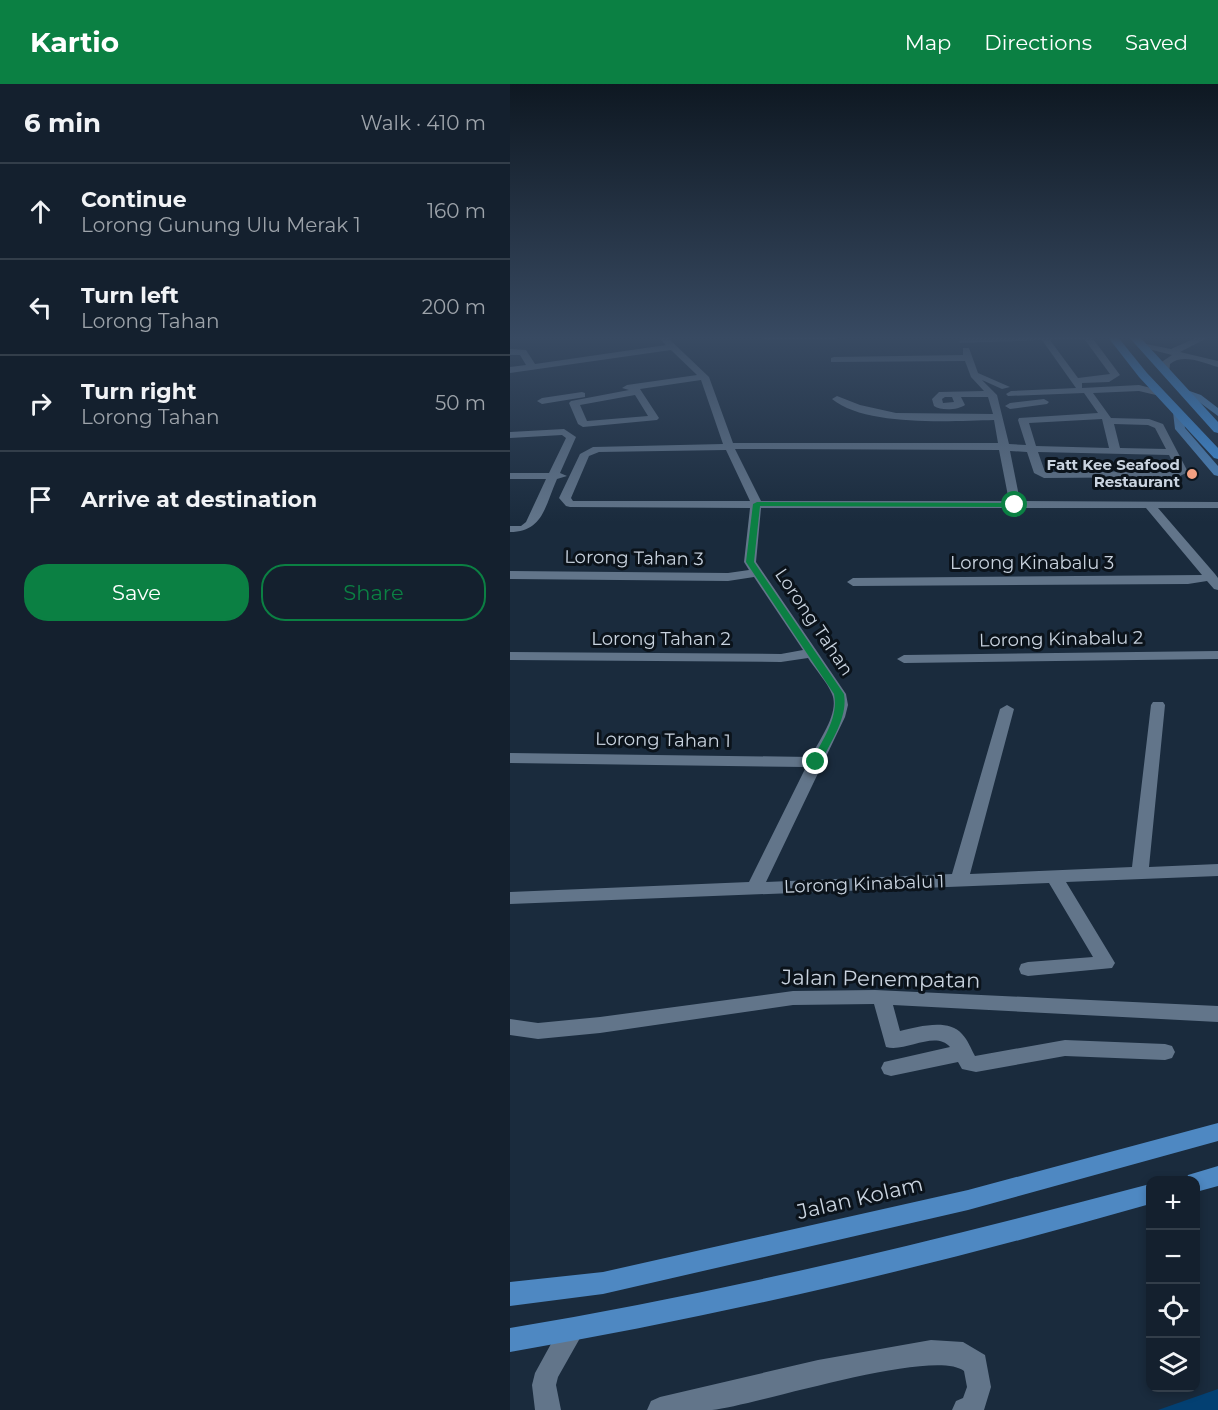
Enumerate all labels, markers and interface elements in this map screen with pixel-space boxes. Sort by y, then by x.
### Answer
text: Kartio [30,25,119,59]
text: Map [905,30,951,55]
text: Directions [984,30,1092,55]
text: Saved [1125,30,1188,55]
text: 6 min [24,107,101,139]
text: Walk · 410 m [361,111,486,135]
text: Continue [81,186,187,213]
icon: ahead [24,195,57,228]
text: 160 m [427,199,486,223]
text: Lorong Gunung Ulu Merak 1 [81,213,361,237]
text: Turn left [81,282,179,309]
icon: left [24,291,57,324]
text: 200 m [422,295,486,319]
text: Lorong Tahan [81,309,219,333]
text: Turn right [81,378,196,405]
icon: right [24,387,57,420]
text: 50 m [435,391,486,415]
text: Lorong Tahan [81,405,219,429]
place label: Fatt Kee Seafood Restaurant [1047,455,1180,491]
marker: Fatt Kee Seafood Restaurant [1185,467,1199,481]
icon: arrive [24,483,57,516]
text: Arrive at destination [81,486,317,513]
route start [1001,491,1027,517]
street label: Lorong Tahan 3 [564,546,704,570]
street label: Lorong Kinabalu 3 [950,552,1114,574]
button: Save [24,564,249,621]
button: Share [261,564,486,621]
street label: Lorong Tahan [770,564,858,680]
street label: Lorong Kinabalu 2 [979,627,1143,651]
street label: Lorong Tahan 2 [591,628,731,650]
street label: Lorong Tahan 1 [595,728,731,752]
route end [802,748,828,774]
street label: Lorong Kinabalu 1 [783,870,945,898]
street label: Jalan Penempatan [781,964,980,993]
street label: Jalan Kolam [793,1171,925,1224]
map controls [1146,1176,1200,1392]
button: + [1146,1176,1200,1230]
button: − [1146,1230,1200,1284]
button: locate [1146,1284,1200,1338]
button: layers [1146,1338,1200,1392]

